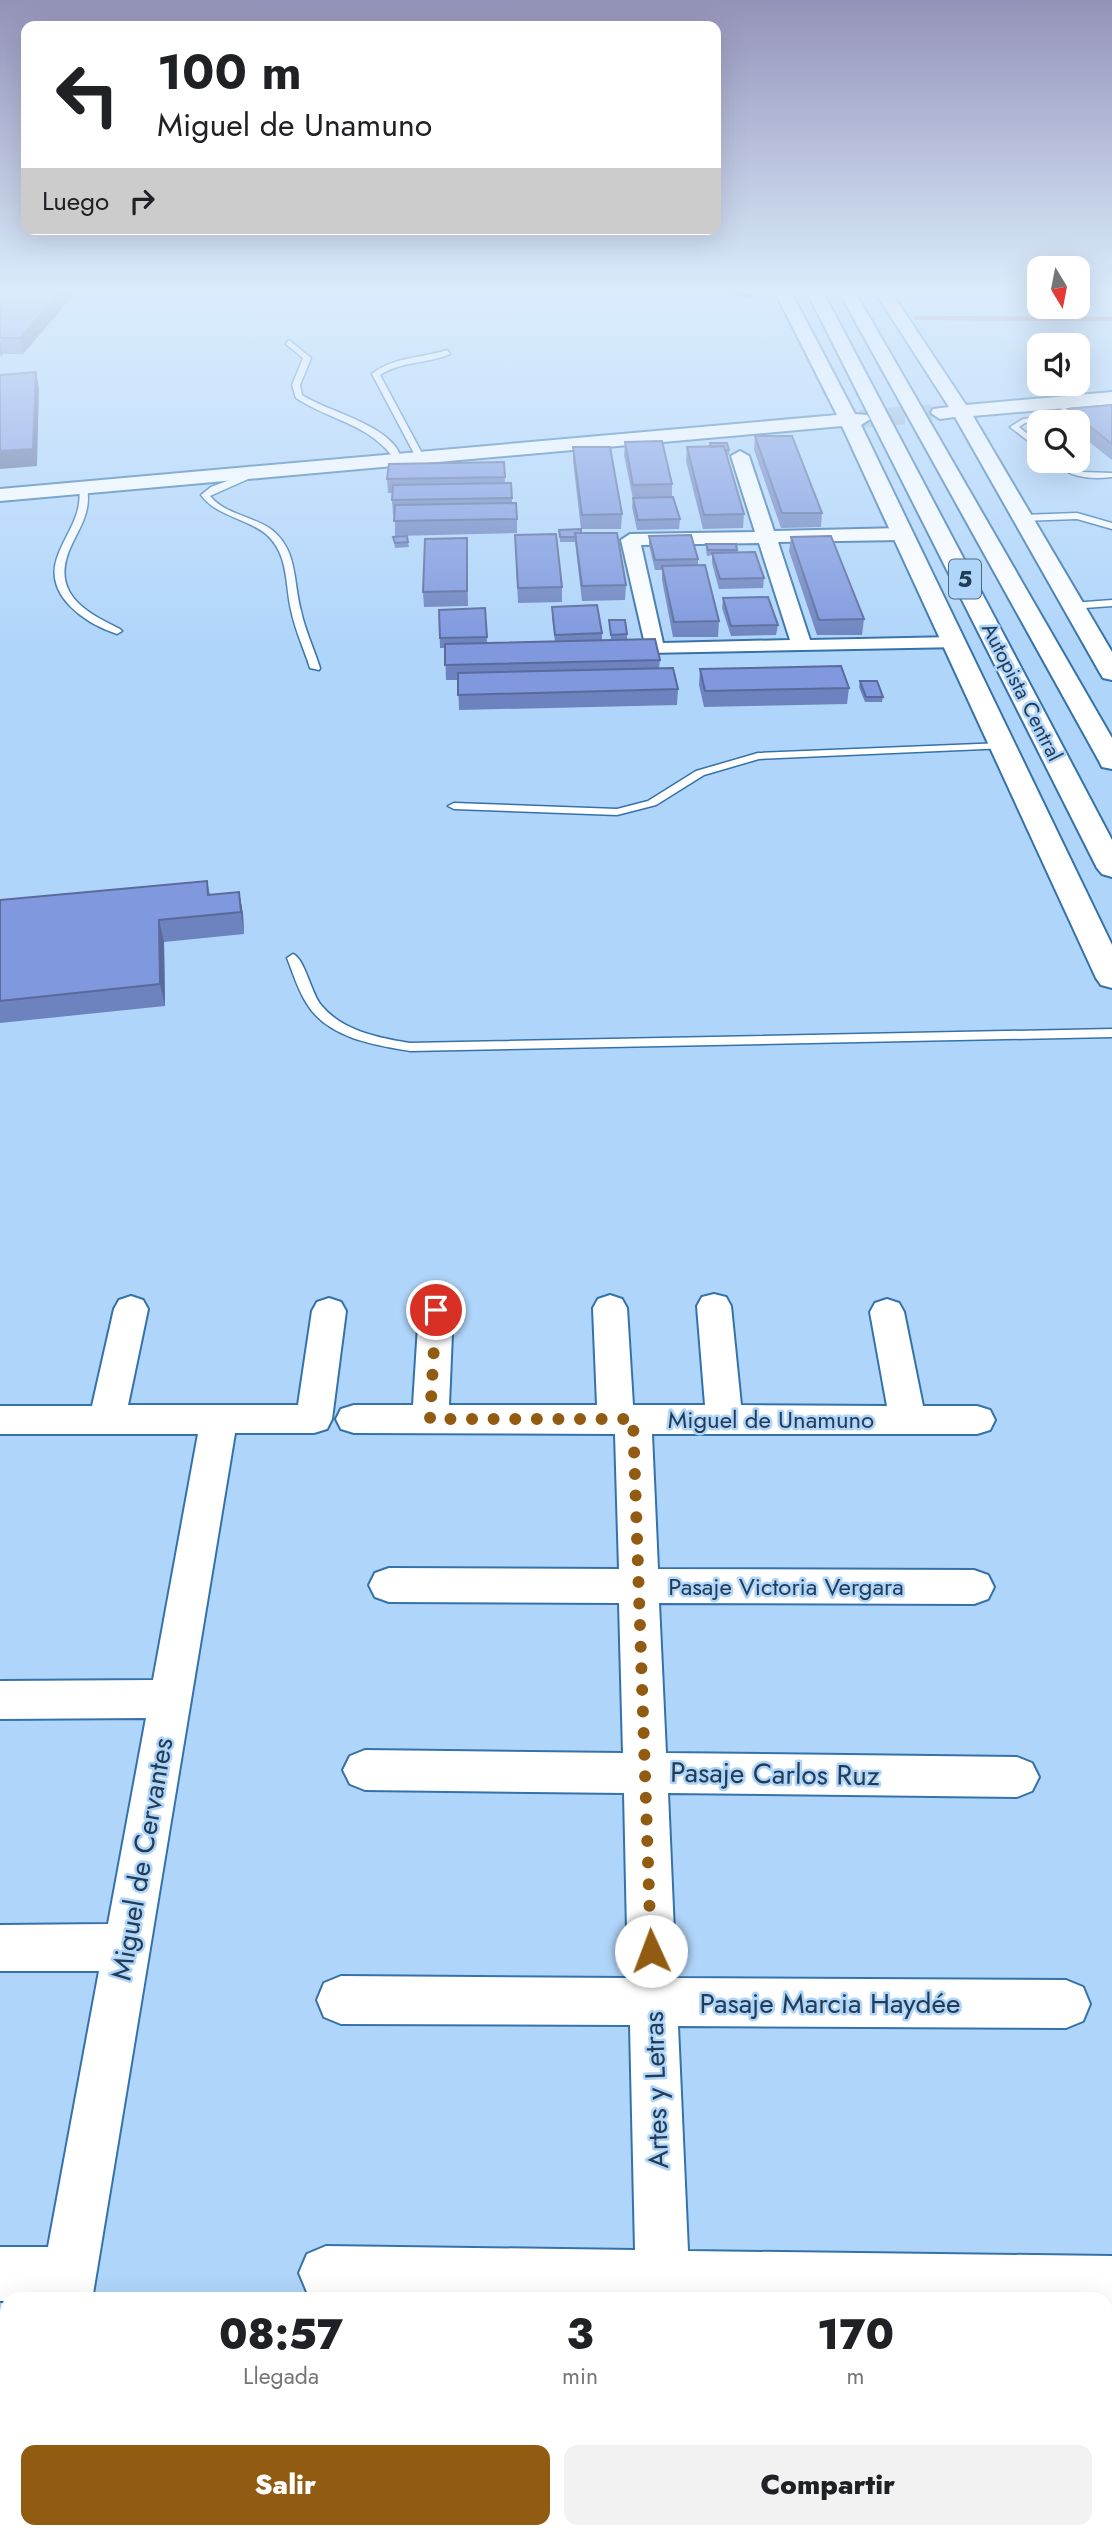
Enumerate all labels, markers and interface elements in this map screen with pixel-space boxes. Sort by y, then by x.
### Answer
text: 100 m [157,37,302,107]
icon: left [42,49,133,140]
text: Miguel de Unamuno [157,102,432,148]
text: Luego [42,182,109,220]
icon: right [123,182,161,220]
north arrow [1027,256,1090,318]
map controls [1027,256,1090,473]
button: sound [1027,333,1090,396]
button: search [1027,410,1090,473]
road number: 5 [949,559,981,598]
street label: Autopista Central [974,618,1070,766]
pin [406,1280,466,1340]
icon: arrive [417,1291,455,1329]
street label: Miguel de Unamuno [668,1402,874,1437]
street label: Pasaje Victoria Vergara [668,1569,904,1604]
street label: Miguel de Cervantes [100,1734,184,1984]
street label: Pasaje Carlos Ruz [670,1752,880,1796]
position arrow [614,1914,688,1988]
street label: Pasaje Marcia Haydée [700,1983,960,2024]
street label: Artes y Letras [633,2010,679,2170]
text: 08:57 [219,2304,343,2365]
text: 3 [567,2304,594,2365]
text: 170 [817,2304,894,2365]
text: Llegada [243,2359,319,2393]
text: min [562,2359,598,2393]
text: m [847,2359,865,2393]
button: Salir [21,2445,550,2525]
button: Compartir [564,2445,1092,2525]

